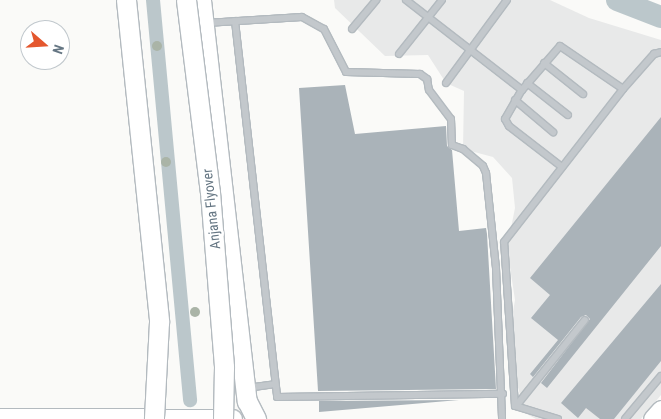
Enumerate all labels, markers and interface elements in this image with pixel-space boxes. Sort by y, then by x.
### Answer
north arrow [20,20,70,70]
text: N [49,43,67,56]
street label: Anjana Flyover [198,168,224,250]

